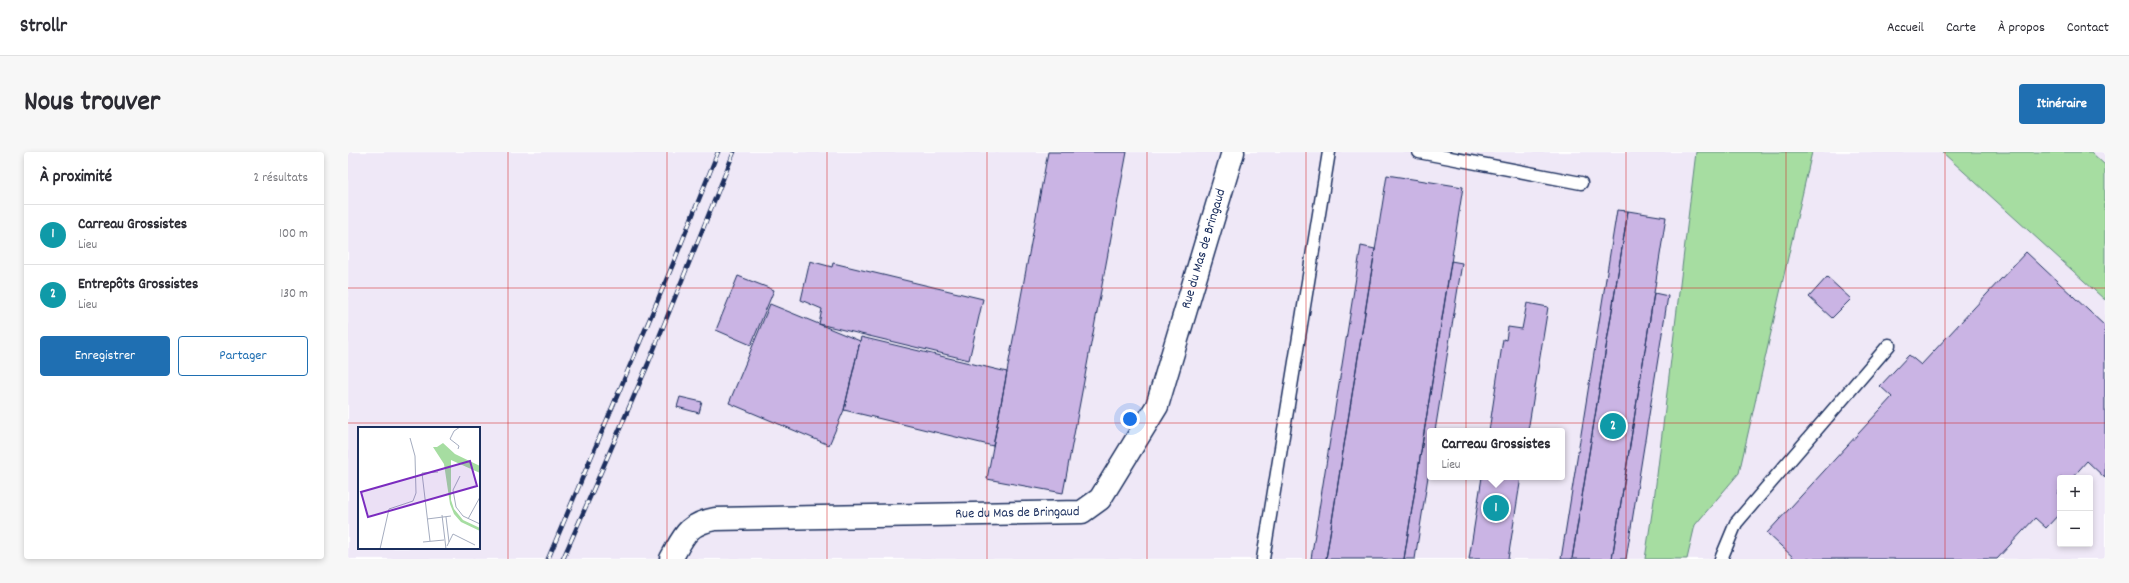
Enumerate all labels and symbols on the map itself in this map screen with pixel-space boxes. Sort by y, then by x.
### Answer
street label: Rue du Mas de Bringaud [1177,187,1231,311]
your location [1120,409,1140,429]
pin: 2 [1600,411,1626,441]
inset map [358,427,480,549]
pin: 1 [1483,493,1509,523]
street label: Rue du Mas de Bringaud [955,502,1080,524]

